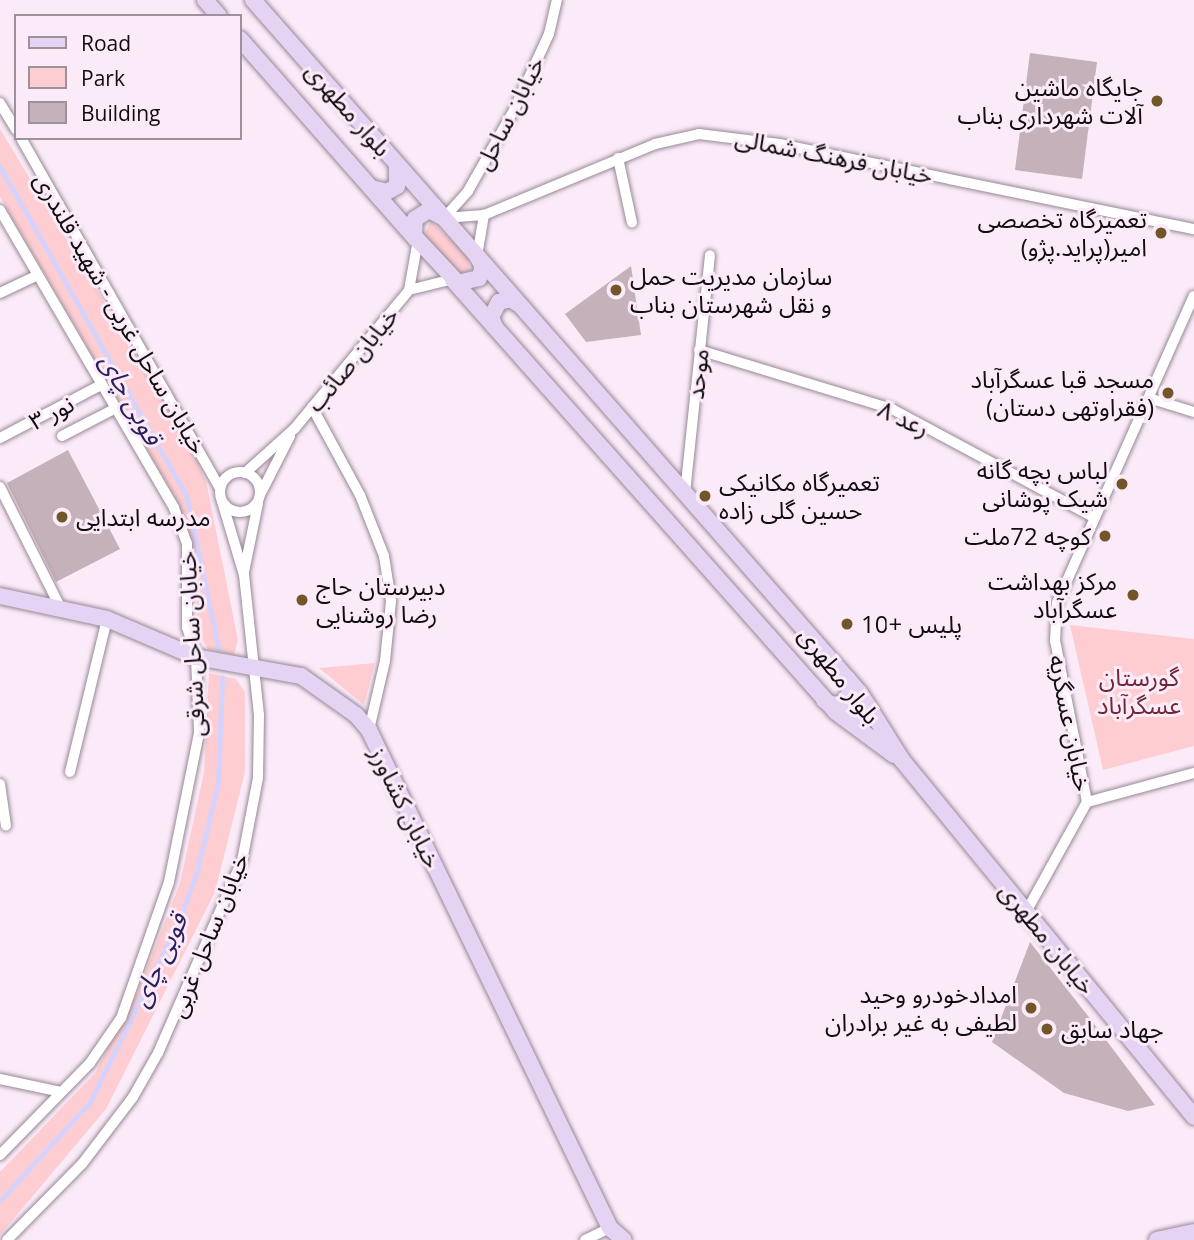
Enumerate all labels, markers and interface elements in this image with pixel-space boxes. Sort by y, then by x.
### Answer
legend [14,14,242,140]
text: Road [81,29,131,57]
street label: خیابان ساحل [468,51,550,175]
street label: بلوار مطهری [300,56,398,162]
text: Park [81,64,125,92]
place label: جایگاه ماشین آلات شهرداری بناب [958,73,1143,129]
marker: جایگاه ماشین آلات شهرداری بناب [1149,93,1165,109]
text: Building [81,99,160,127]
street label: خیابان فرهنگ شمالی [733,123,935,189]
street label: خیابان ساحل غربی - شهید قلندری [29,167,213,459]
place label: تعمیرگاه تخصصی امیر(پراید.پژو) [977,205,1147,261]
marker: تعمیرگاه تخصصی امیر(پراید.پژو) [1153,225,1169,241]
place label: سازمان مدیریت حمل و نقل شهرستان بناب [630,262,832,318]
marker: سازمان مدیریت حمل و نقل شهرستان بناب [608,282,624,298]
street label: خیابان صائب [300,301,404,417]
street label: موحد [680,347,714,401]
water label: قوبی چای [93,348,169,450]
place label: مسجد قبا عسگرآباد (فقراوتهی دستان) [970,365,1154,421]
marker: مسجد قبا عسگرآباد (فقراوتهی دستان) [1160,385,1176,401]
street label: نور ۳ [24,389,78,435]
street label: رعد ۸ [874,394,934,442]
place label: لباس بچه گانه شیک پوشانی [977,456,1108,512]
place label: تعمیرگاه مکانیکی حسین گلی زاده [719,468,880,524]
marker: لباس بچه گانه شیک پوشانی [1114,476,1130,492]
marker: تعمیرگاه مکانیکی حسین گلی زاده [697,488,713,504]
place label: مدرسه ابتدایی [76,503,211,531]
marker: مدرسه ابتدایی [54,509,70,525]
place label: کوچه 72ملت [964,522,1091,550]
marker: کوچه 72ملت [1097,528,1113,544]
street label: خیابان ساحل شرقی [172,550,210,738]
place label: مرکز بهداشت عسگرآباد [988,567,1117,623]
place label: دبیرستان حاج رضا روشنایی [316,572,446,628]
marker: مرکز بهداشت عسگرآباد [1123,585,1143,605]
marker: دبیرستان حاج رضا روشنایی [294,592,310,608]
place label: پلیس +10 [861,610,962,638]
marker: پلیس +10 [839,616,855,632]
street label: بلوار مطهری [793,621,887,729]
street label: خیابان عسگریه [1044,652,1098,794]
park label: گورستان عسگرآباد [1097,663,1181,719]
street label: خیابان کشاورز [364,741,448,873]
street label: خیابان ساحل غربی [162,849,254,1021]
street label: خیابان مطهری [994,876,1102,1000]
water label: قوبی چای [124,908,194,1012]
place label: امدادخودرو وحید لطیفی به غیر برادران [825,980,1017,1036]
marker: امدادخودرو وحید لطیفی به غیر برادران [1023,1000,1039,1016]
place label: جهاد سابق [1061,1015,1164,1043]
marker: جهاد سابق [1039,1021,1055,1037]

